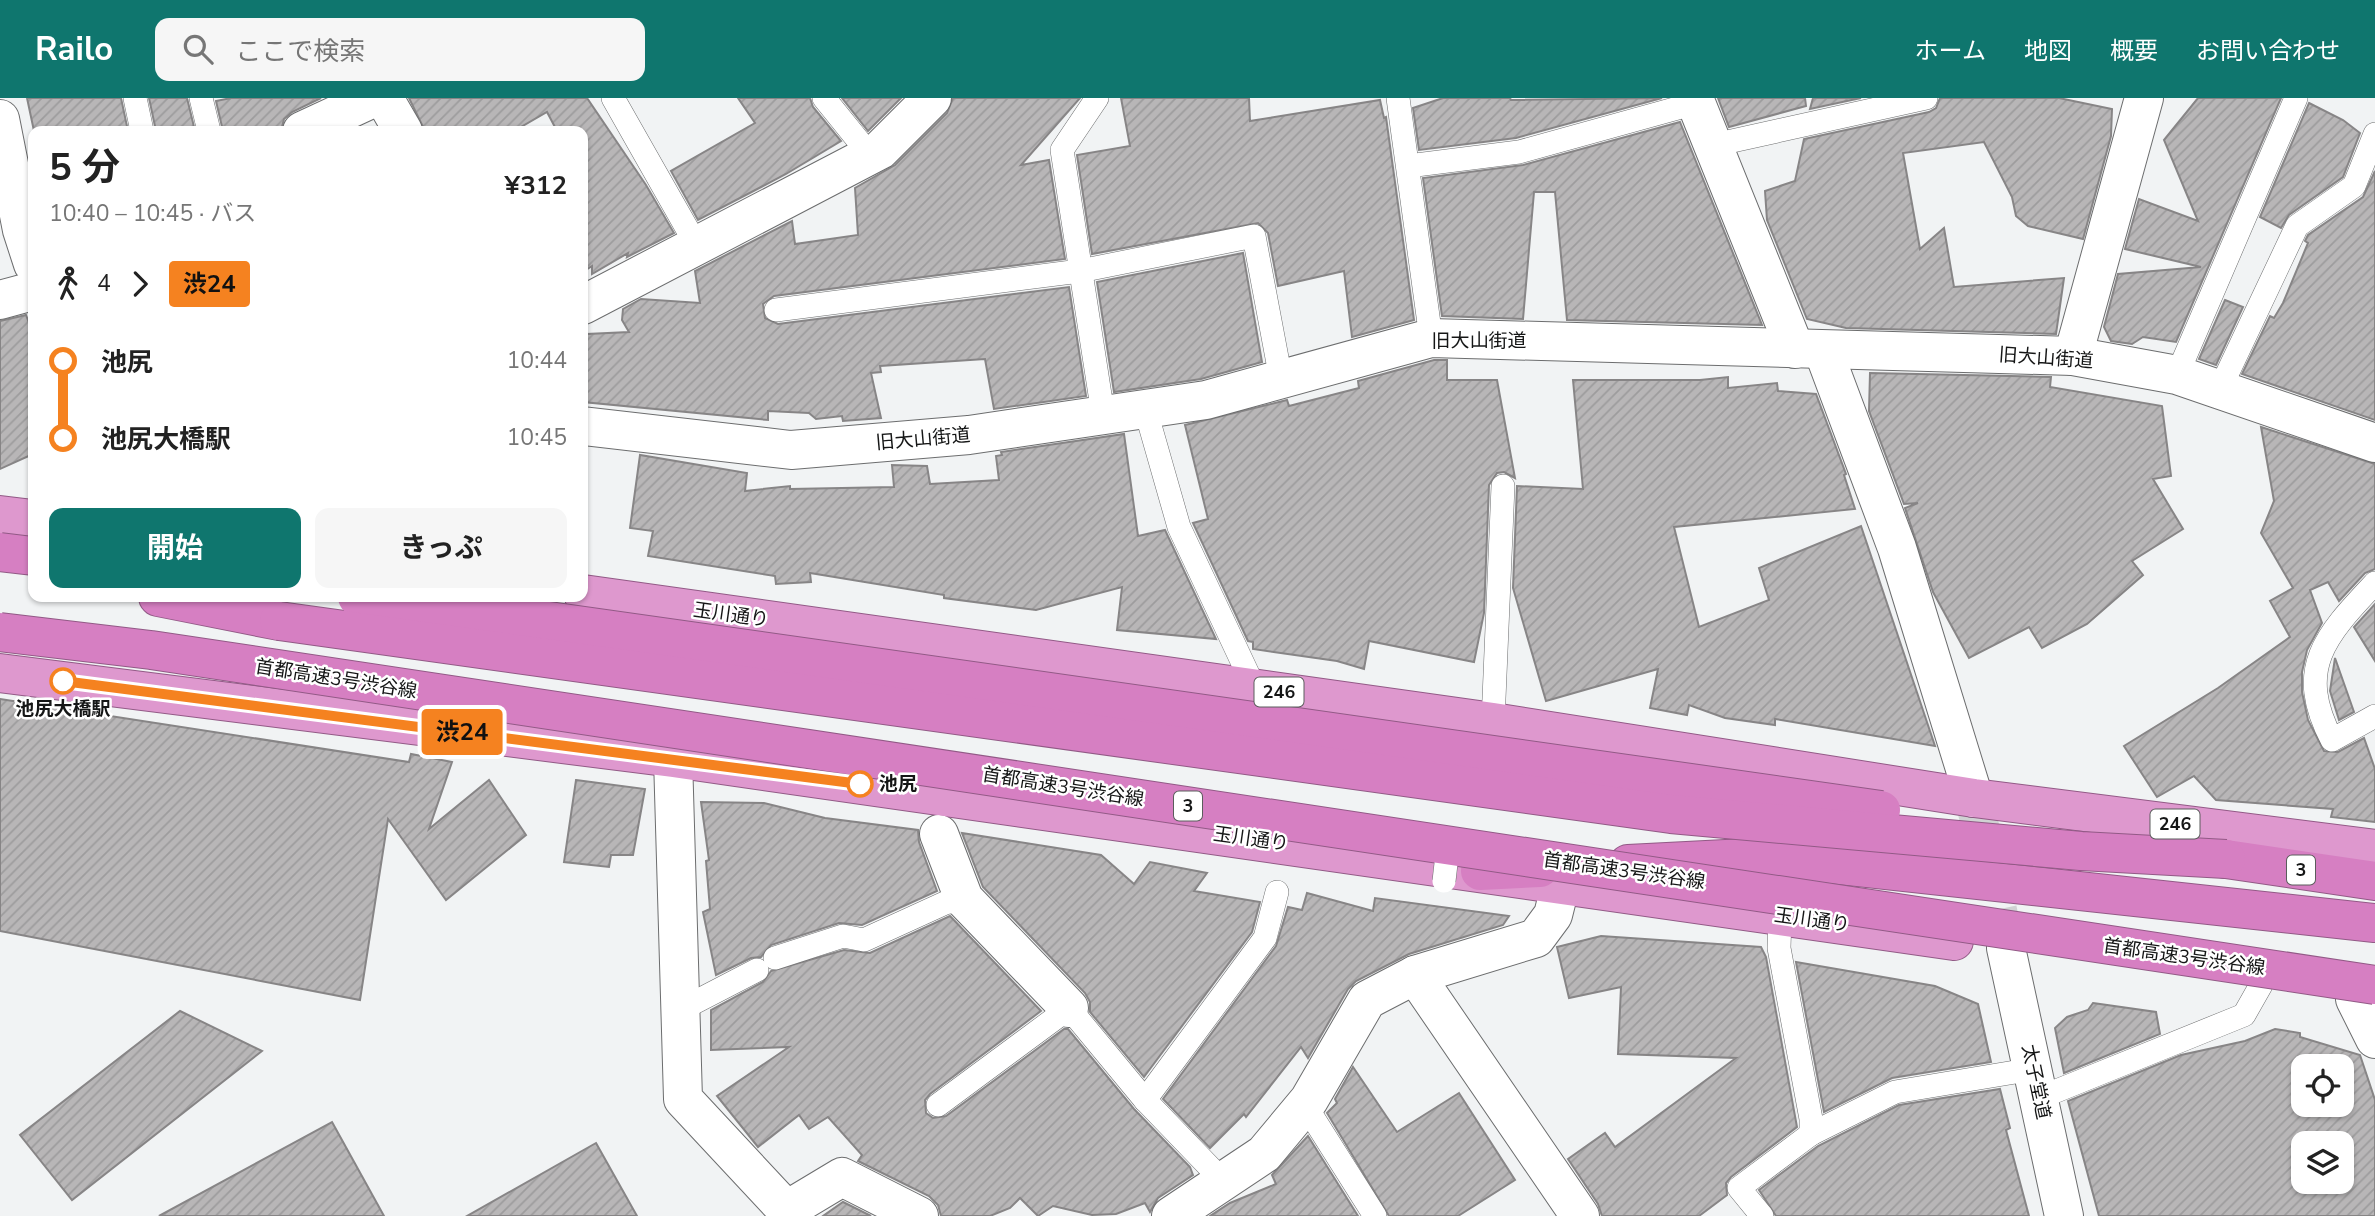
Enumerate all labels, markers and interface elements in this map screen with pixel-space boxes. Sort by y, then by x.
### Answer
search box [155,18,645,81]
text: Railo [35,27,113,72]
icon: search [179,30,217,68]
text: ここで検索 [235,34,365,69]
text: ホーム [1915,35,1986,67]
text: 地図 [2024,35,2072,67]
text: 概要 [2110,35,2158,67]
text: お問い合わせ [2196,35,2340,67]
text: 5 分 [49,142,120,193]
text: ¥312 [505,168,567,203]
text: 10:40 – 10:45 · バス [49,198,256,229]
icon: walk [49,265,87,303]
icon: forward [121,265,159,303]
text: 4 [97,268,111,299]
text: 渋24 [183,268,236,300]
street label: 旧大山街道 [1431,328,1527,354]
street label: 旧大山街道 [1998,342,2094,374]
text: 池尻 [101,345,153,380]
text: 10:44 [507,345,567,376]
text: 池尻大橋駅 [101,422,231,457]
text: 10:45 [507,422,567,453]
street label: 旧大山街道 [875,422,971,456]
button: 開始 [49,508,301,588]
button: きっぷ [315,508,567,588]
street label: 玉川通り [692,597,770,633]
street label: 首都高速3号渋谷線 [253,653,419,705]
marker: 池尻大橋駅 [50,668,76,694]
road number: 246 [1254,678,1304,706]
place label: 池尻大橋駅 [15,696,111,722]
line badge: 渋24 [422,709,502,755]
text: 渋24 [436,716,488,748]
street label: 首都高速3号渋谷線 [980,761,1146,813]
marker: 池尻 [847,771,873,797]
place label: 池尻 [879,771,917,797]
road number: 3 [1174,792,1202,820]
road number: 246 [2150,810,2200,838]
street label: 玉川通り [1212,821,1290,857]
street label: 首都高速3号渋谷線 [1541,847,1707,895]
road number: 3 [2287,856,2315,884]
street label: 玉川通り [1773,902,1851,938]
street label: 首都高速3号渋谷線 [2101,933,2267,981]
street label: 太子堂道 [2015,1042,2057,1122]
map controls [2291,1054,2354,1194]
button: locate [2291,1054,2354,1117]
button: layers [2291,1131,2354,1194]

